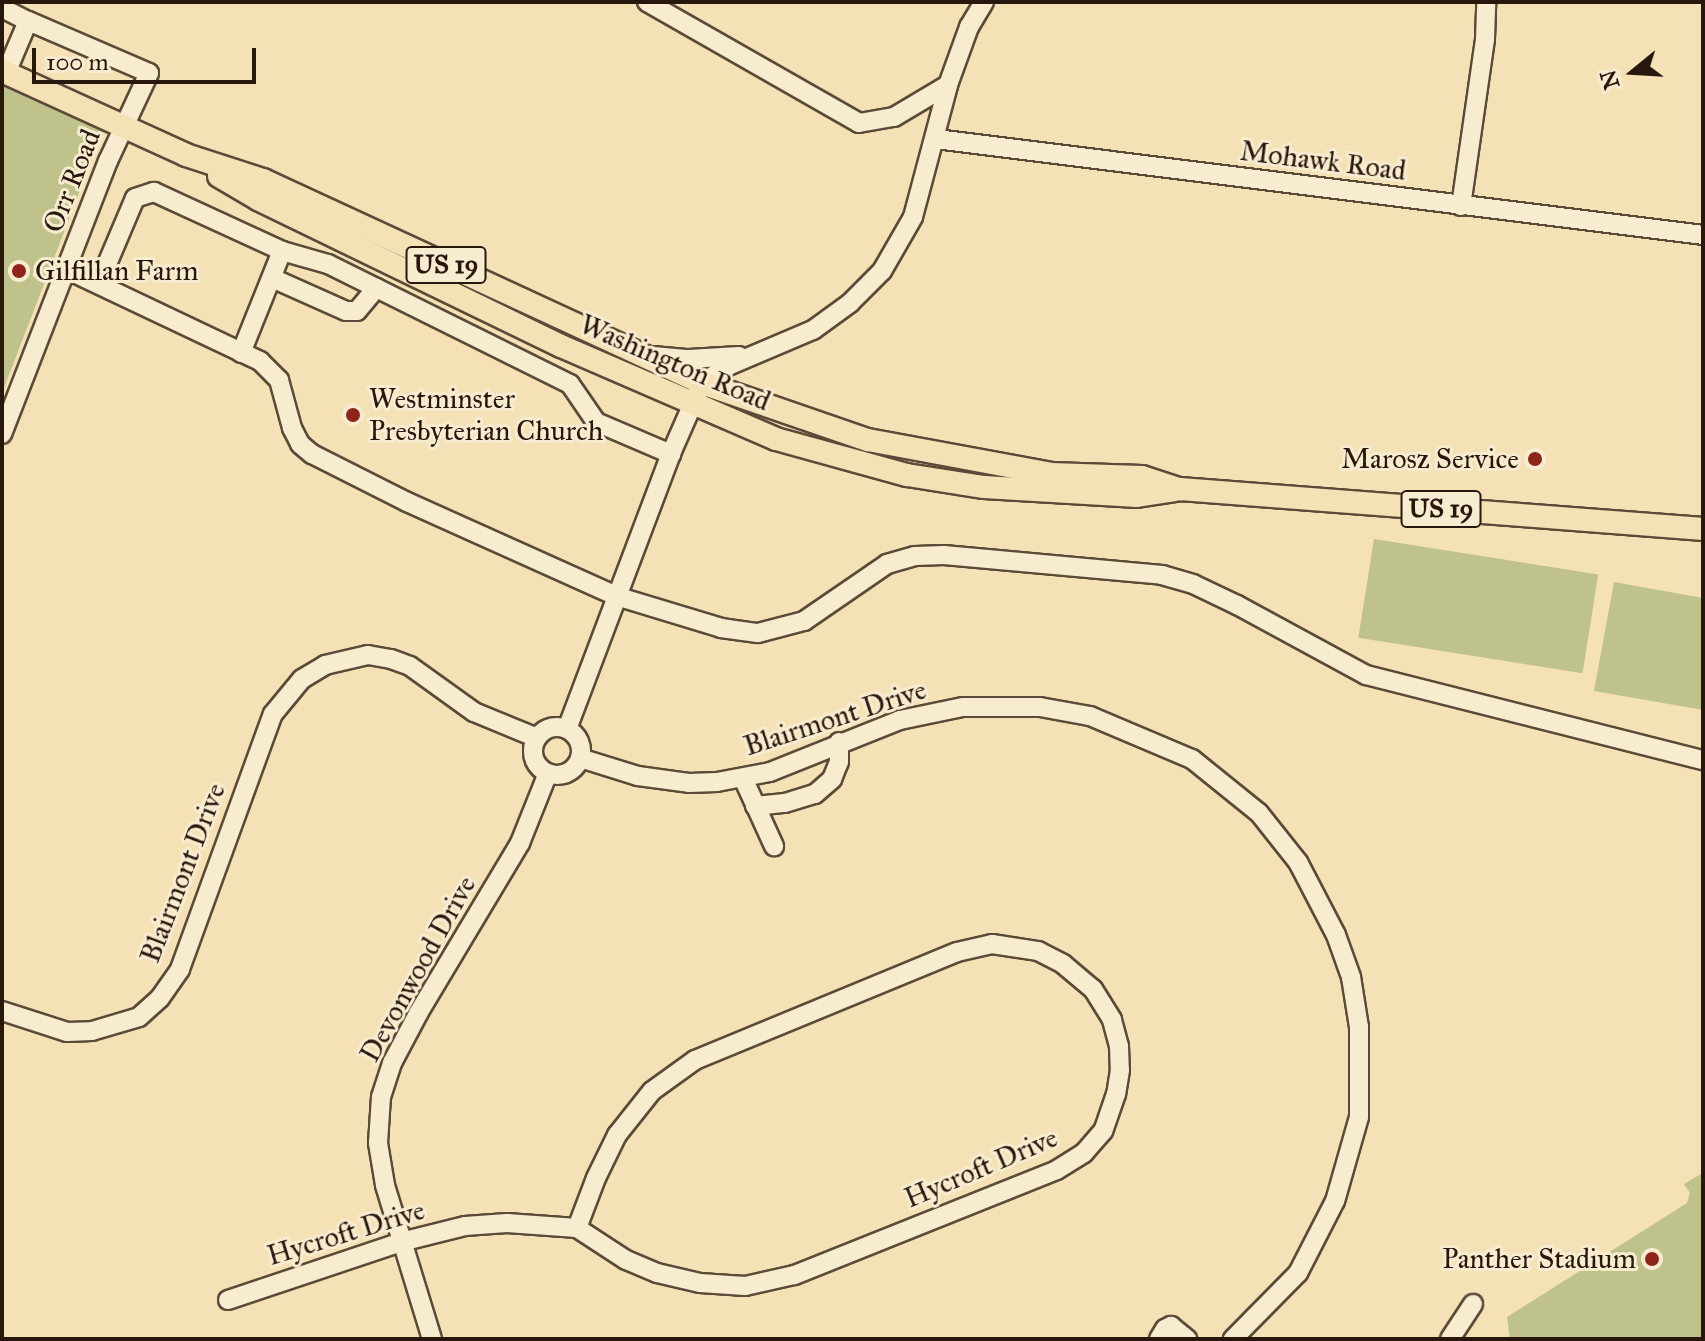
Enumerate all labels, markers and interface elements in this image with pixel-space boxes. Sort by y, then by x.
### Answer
scale bar [36,32,260,82]
north arrow [1593,32,1673,112]
text: 100 m [46,47,109,77]
text: N [1594,67,1625,93]
street label: Orr Road [36,125,108,237]
street label: Mohawk Road [1238,134,1408,188]
road number: US 19 [404,243,488,287]
place label: Gilfillan Farm [35,254,199,288]
marker: Gilfillan Farm [10,262,28,280]
street label: Washington Road [575,308,775,418]
place label: Westminster Presbyterian Church [369,382,603,448]
marker: Westminster Presbyterian Church [344,406,362,424]
place label: Marosz Service [1341,442,1519,476]
marker: Marosz Service [1526,450,1544,468]
road number: US 19 [1399,487,1483,531]
street label: Blairmont Drive [740,673,930,763]
street label: Blairmont Drive [133,778,233,968]
street label: Devonwood Drive [353,870,483,1068]
street label: Hycroft Drive [899,1121,1063,1215]
street label: Hycroft Drive [263,1193,429,1273]
place label: Panther Stadium [1442,1242,1636,1276]
marker: Panther Stadium [1643,1250,1661,1268]

